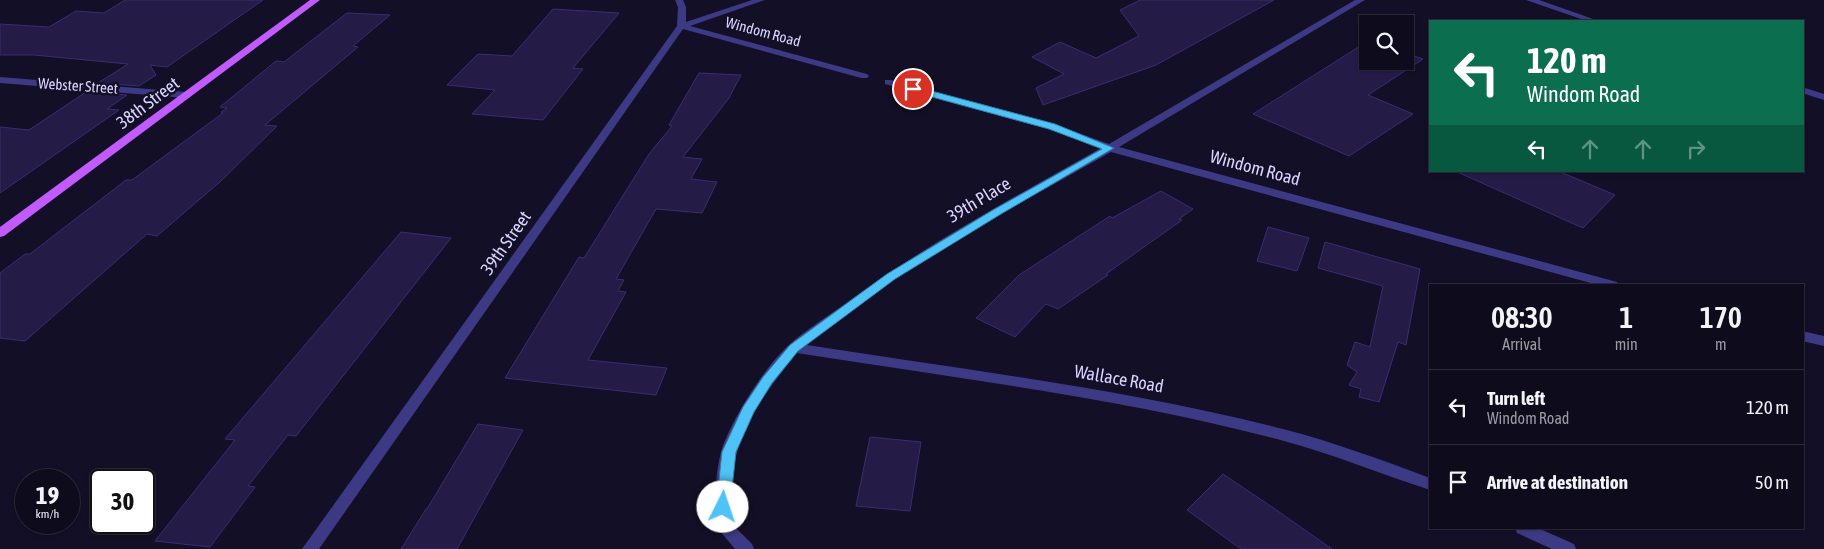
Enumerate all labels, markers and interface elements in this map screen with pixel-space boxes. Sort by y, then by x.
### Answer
street label: Windom Road [724,13,803,50]
map controls [1359,15,1414,70]
button: search [1359,15,1414,70]
icon: left [1444,40,1509,105]
text: 120 m [1527,40,1606,80]
pin [892,68,934,110]
street label: 38th Street [112,72,183,133]
street label: Webster Street [38,74,119,97]
icon: arrive [899,75,927,103]
text: Windom Road [1527,81,1640,107]
icon: left [1523,135,1551,163]
icon: ahead [1576,135,1604,163]
icon: ahead [1629,135,1657,163]
icon: right [1682,135,1710,163]
street label: Windom Road [1208,145,1303,190]
street label: 39th Place [943,173,1014,227]
street label: 39th Street [476,207,535,279]
text: 08:30 [1491,300,1553,334]
text: 1 [1619,300,1633,334]
text: 170 [1700,300,1742,334]
text: Arrival [1502,335,1541,353]
text: min [1615,335,1638,353]
text: m [1715,335,1727,353]
street label: Wallace Road [1073,360,1165,397]
text: Turn left [1487,387,1545,409]
icon: left [1444,393,1472,421]
text: 120 m [1746,396,1789,418]
text: Windom Road [1487,409,1569,427]
icon: arrive [1444,468,1472,496]
speed limit sign: 30 [90,469,155,534]
text: Arrive at destination [1487,471,1628,493]
text: 50 m [1755,471,1789,493]
position arrow [696,480,748,532]
text: 19 [36,481,59,509]
text: km/h [36,507,59,521]

